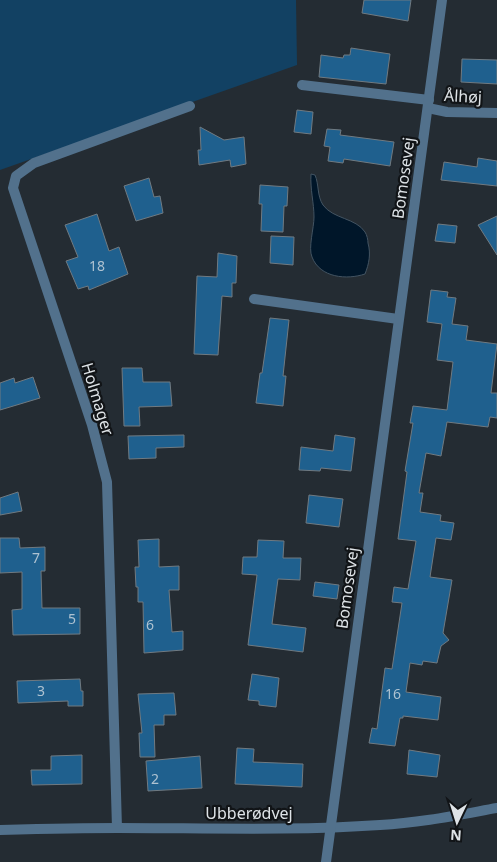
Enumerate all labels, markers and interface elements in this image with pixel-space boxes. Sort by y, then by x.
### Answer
street label: Ålhøj [443,84,483,108]
street label: Bomosevej [386,136,420,220]
house number: 18 [89,256,105,275]
street label: Holmager [77,360,120,438]
street label: Bomosevej [330,546,364,630]
house number: 7 [32,548,40,567]
house number: 5 [68,609,76,628]
house number: 6 [146,615,154,634]
house number: 3 [37,681,45,700]
house number: 16 [385,684,401,703]
house number: 2 [151,769,159,788]
north arrow [432,797,482,847]
street label: Ubberødvej [205,802,293,824]
text: N [450,826,462,845]

